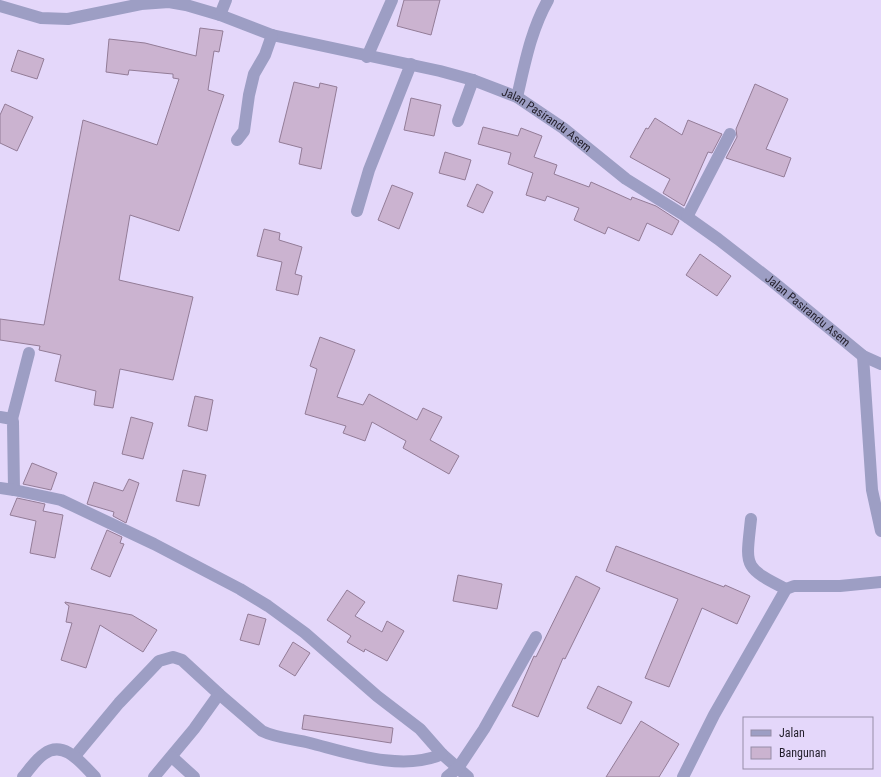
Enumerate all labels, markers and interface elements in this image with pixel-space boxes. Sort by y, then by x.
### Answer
street label: Jalan Pasirandu Asem [500,85,594,155]
street label: Jalan Pasirandu Asem [762,271,853,349]
legend [743,717,873,769]
text: Jalan [779,726,805,740]
text: Bangunan [779,746,826,760]

